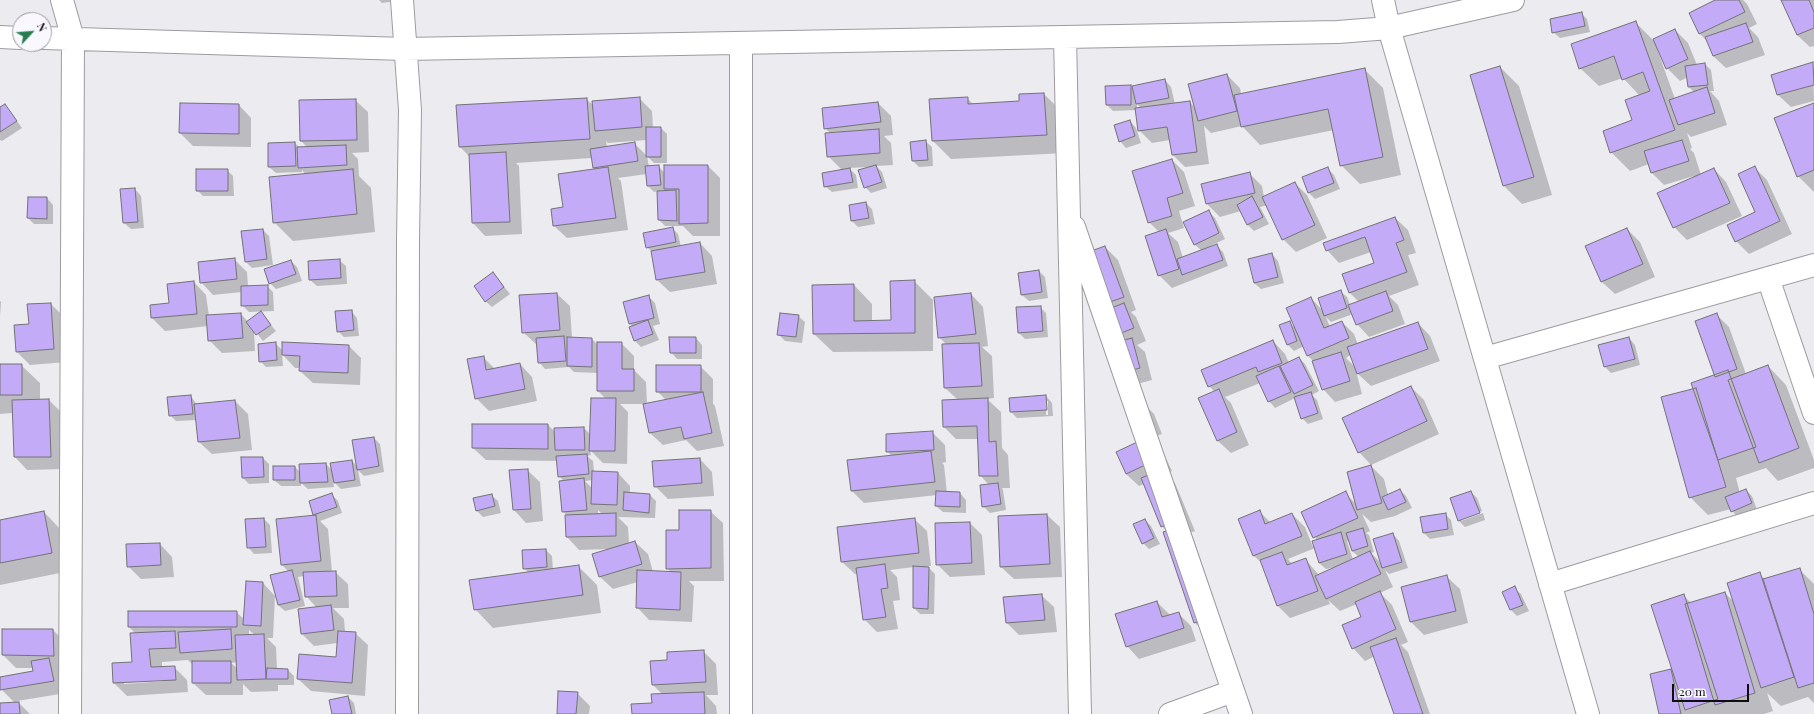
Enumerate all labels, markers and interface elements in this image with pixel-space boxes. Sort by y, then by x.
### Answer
north arrow [12,12,52,52]
text: N [34,20,51,34]
scale bar [1674,676,1751,702]
text: 20 m [1679,683,1706,699]

